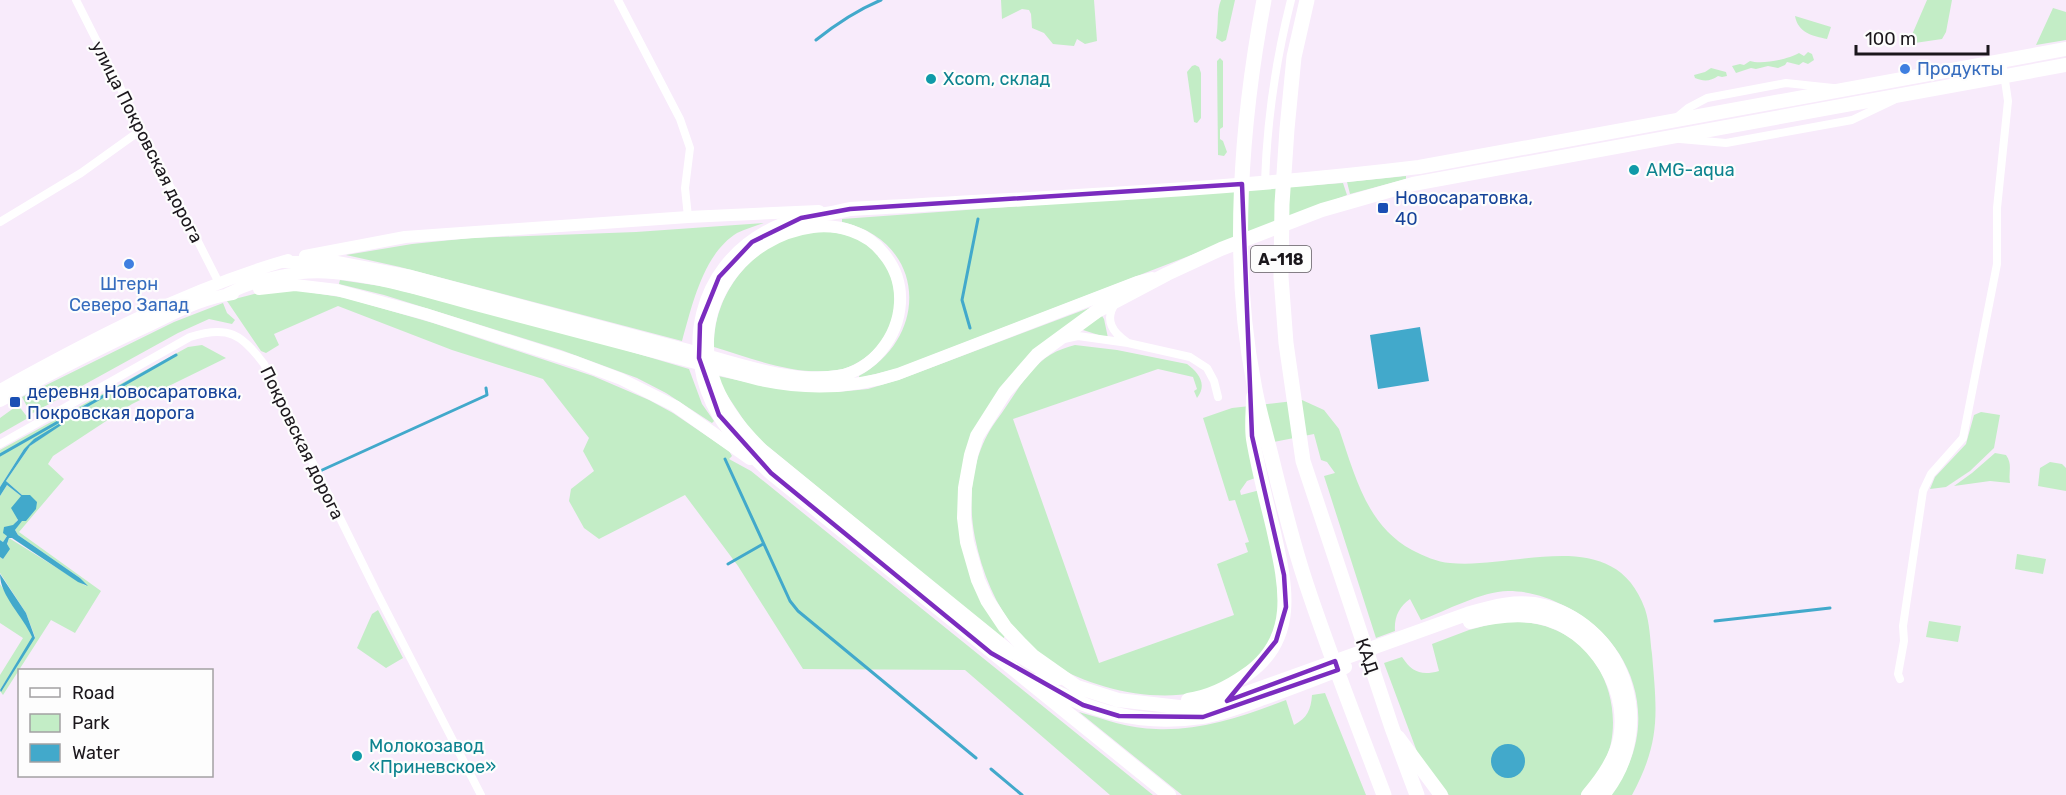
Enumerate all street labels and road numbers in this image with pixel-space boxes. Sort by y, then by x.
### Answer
street label: улица Покровская дорога [86,37,208,247]
road number: А-118 [1251,246,1311,272]
street label: Покровская дорога [255,363,349,523]
street label: КАД [1351,635,1383,677]

